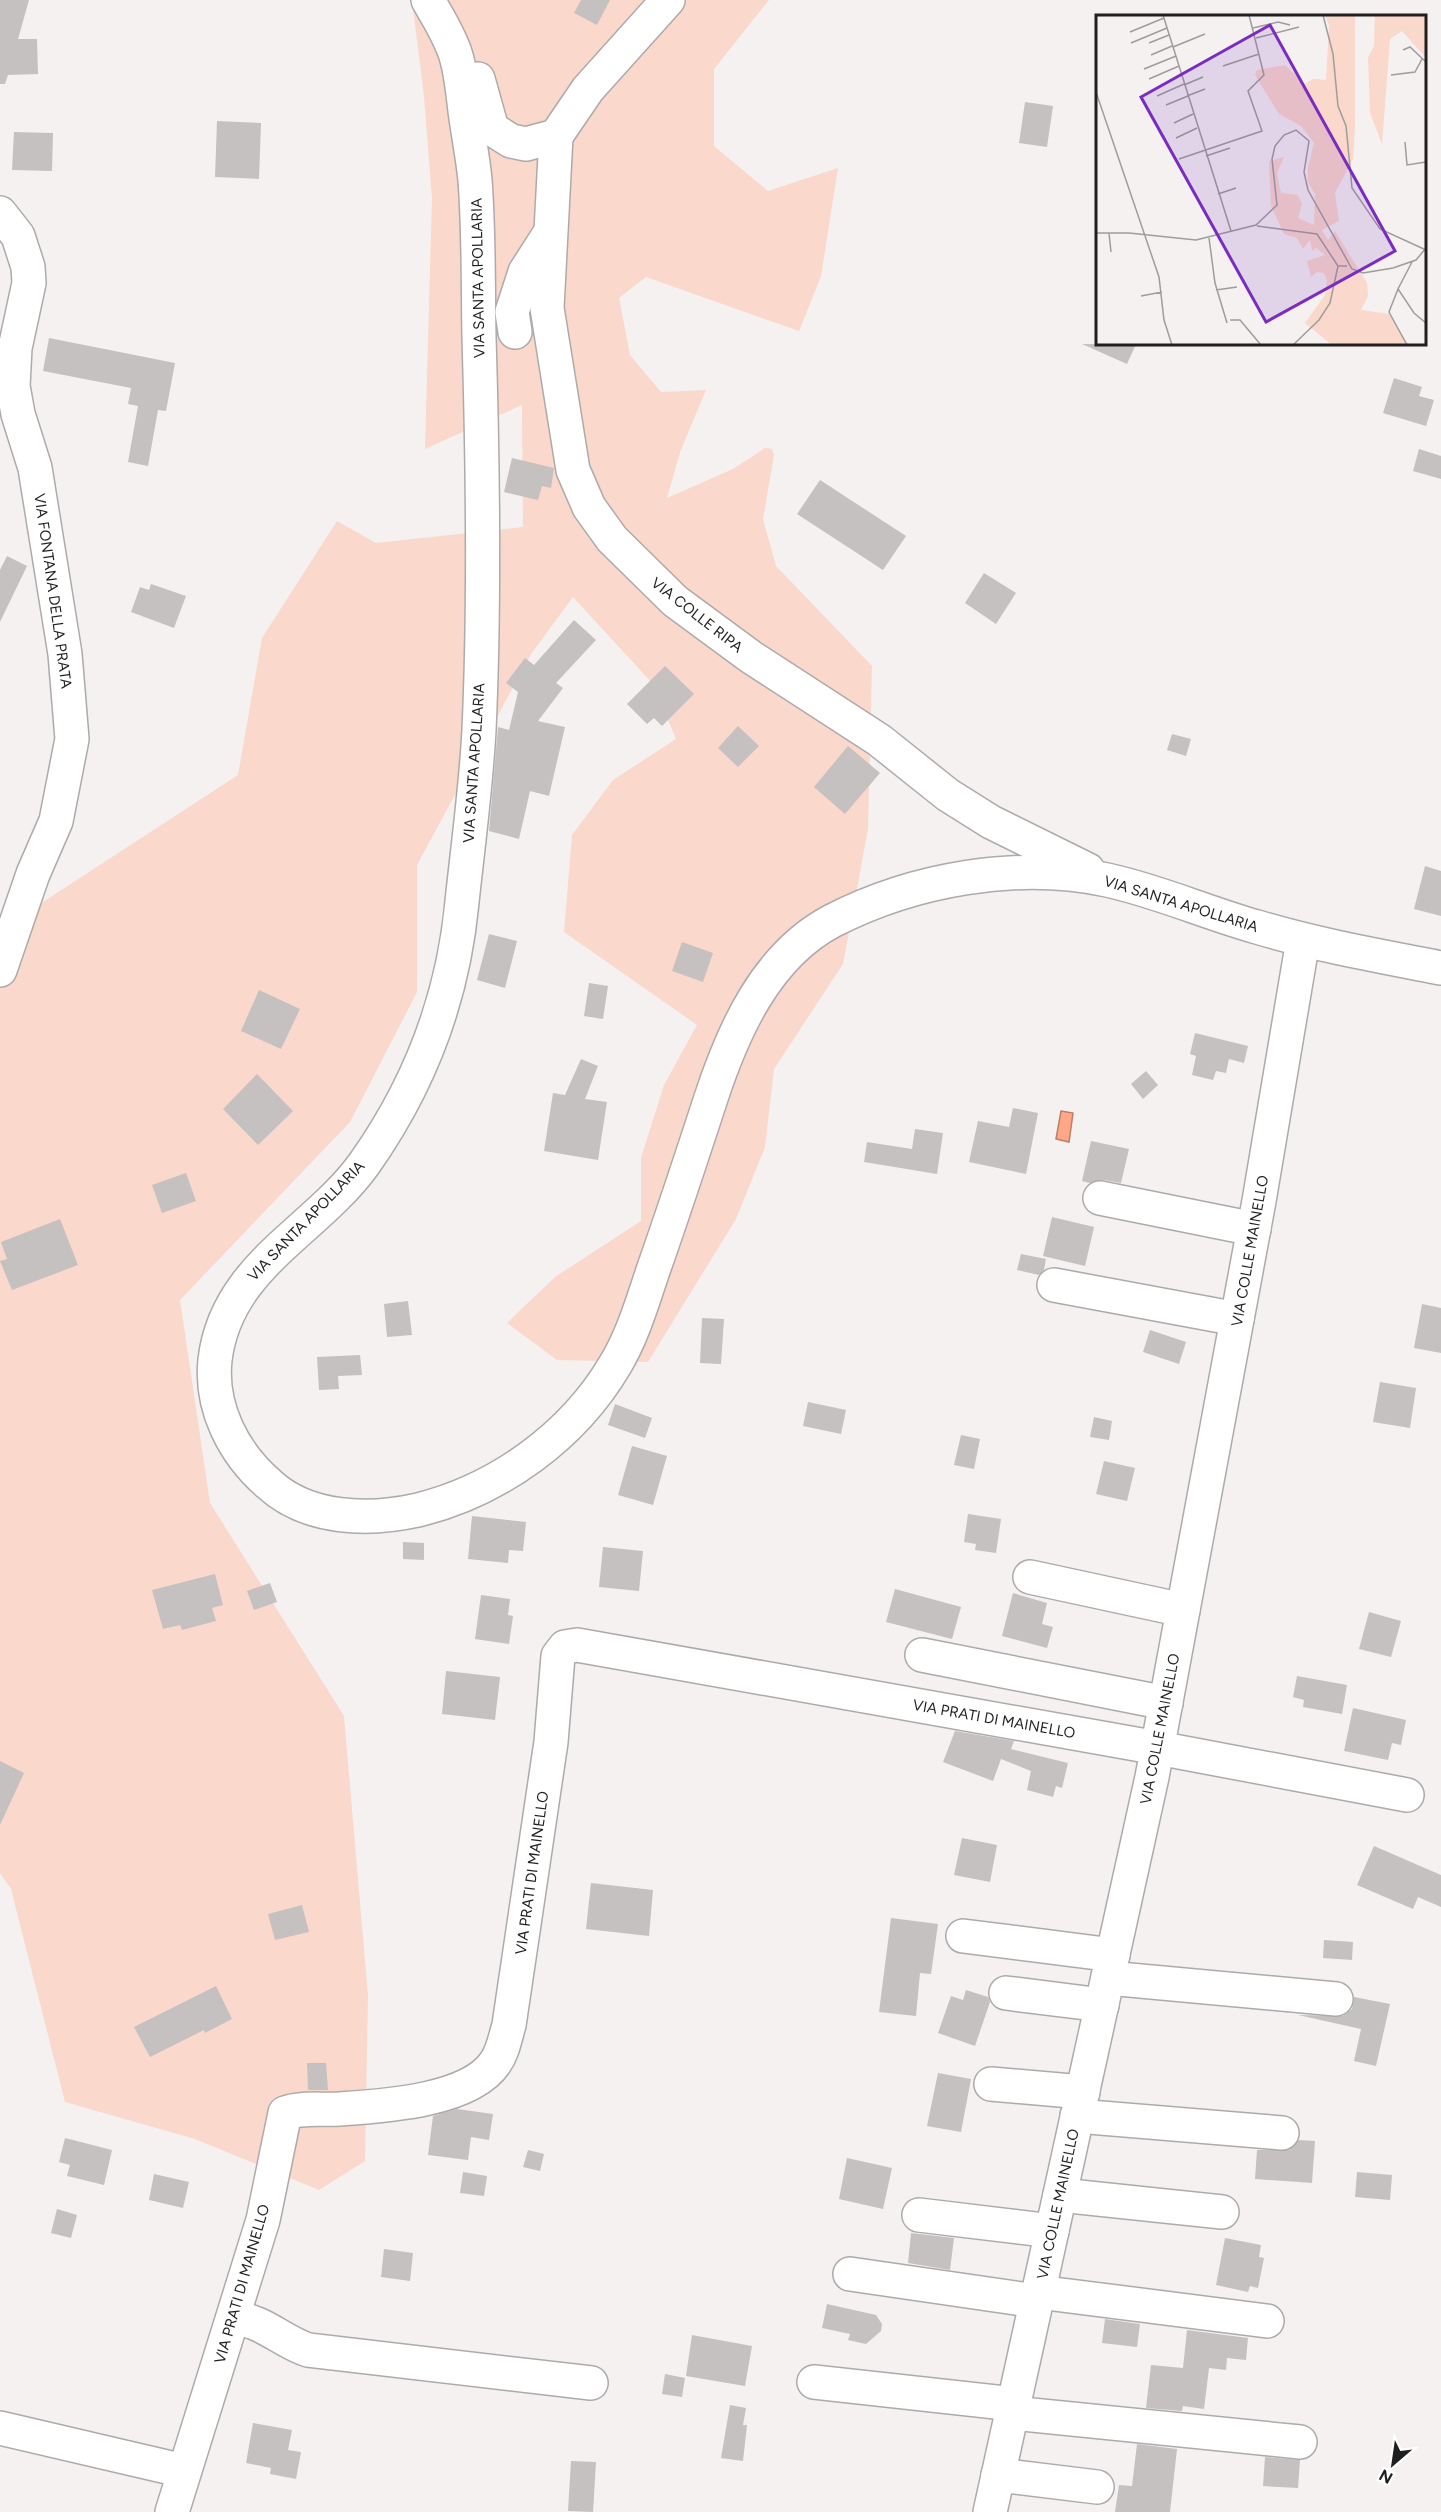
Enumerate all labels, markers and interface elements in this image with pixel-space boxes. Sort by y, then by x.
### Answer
inset map [1096,15,1426,345]
street label: VIA SANTA APOLLARIA [468,198,488,358]
street label: VIA FONTANA DELLA PRATA [30,492,76,690]
street label: VIA COLLE RIPA [648,574,746,656]
street label: VIA SANTA APOLLARIA [459,682,489,844]
street label: VIA SANTA APOLLARIA [1102,872,1260,936]
street label: VIA SANTA APOLLARIA [244,1157,368,1285]
street label: VIA COLLE MAINELLO [1228,1174,1272,1328]
street label: VIA COLLE MAINELLO [1137,1652,1183,1806]
street label: VIA PRATI DI MAINELLO [911,1696,1077,1742]
street label: VIA PRATI DI MAINELLO [512,1790,552,1956]
street label: VIA COLLE MAINELLO [1033,2127,1083,2281]
street label: VIA PRATI DI MAINELLO [211,2202,273,2366]
north arrow [1363,2434,1423,2494]
text: N [1376,2465,1396,2488]

